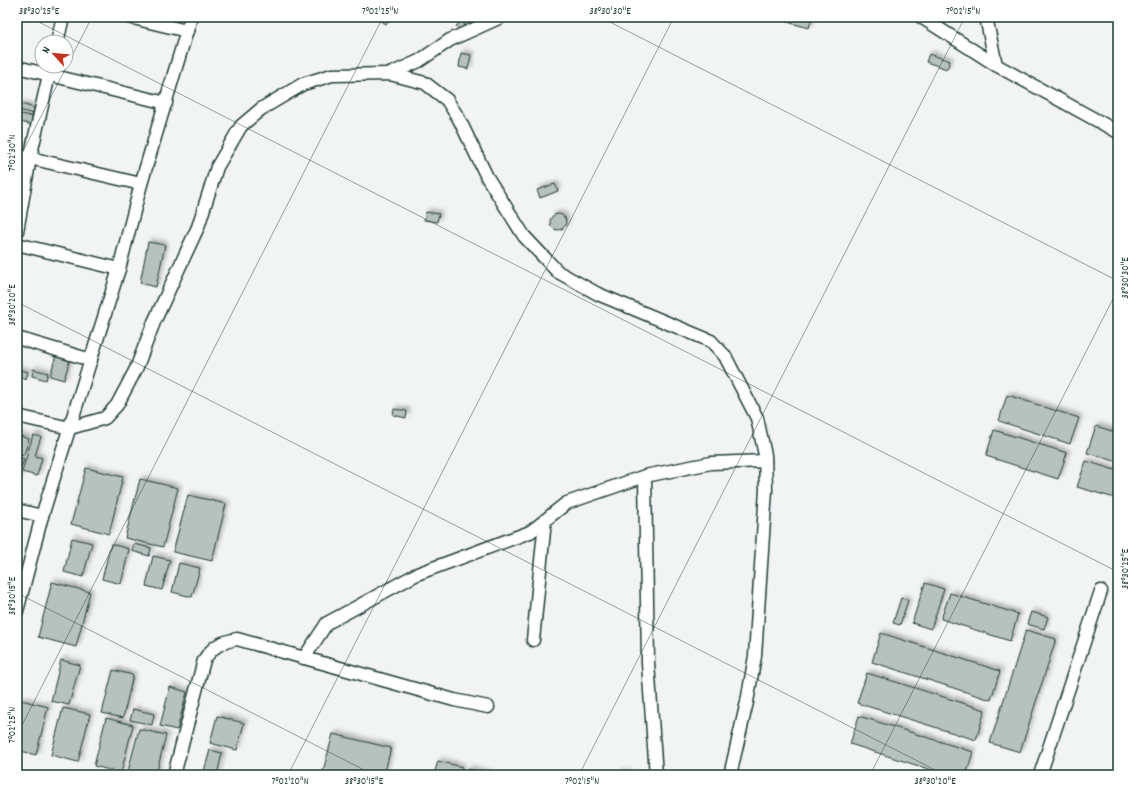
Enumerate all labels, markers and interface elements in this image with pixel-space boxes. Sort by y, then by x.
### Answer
text: 38°30'25"E [19,5,60,19]
text: 7°02'25"N [362,5,398,19]
text: 38°30'30"E [589,5,631,19]
text: 7°02'15"N [946,5,980,19]
north arrow [34,34,74,74]
text: N [39,44,55,56]
text: 7°02'30"N [6,134,20,172]
text: 38°30'30"E [1119,257,1133,299]
text: 38°30'20"E [6,284,20,326]
text: 38°30'25"E [1119,548,1133,589]
text: 38°30'15"E [6,576,20,615]
text: 7°02'25"N [6,707,20,743]
text: 7°02'20"N [271,775,309,789]
text: 38°30'15"E [345,775,384,789]
text: 7°02'15"N [565,775,599,789]
text: 38°30'20"E [914,775,956,789]

